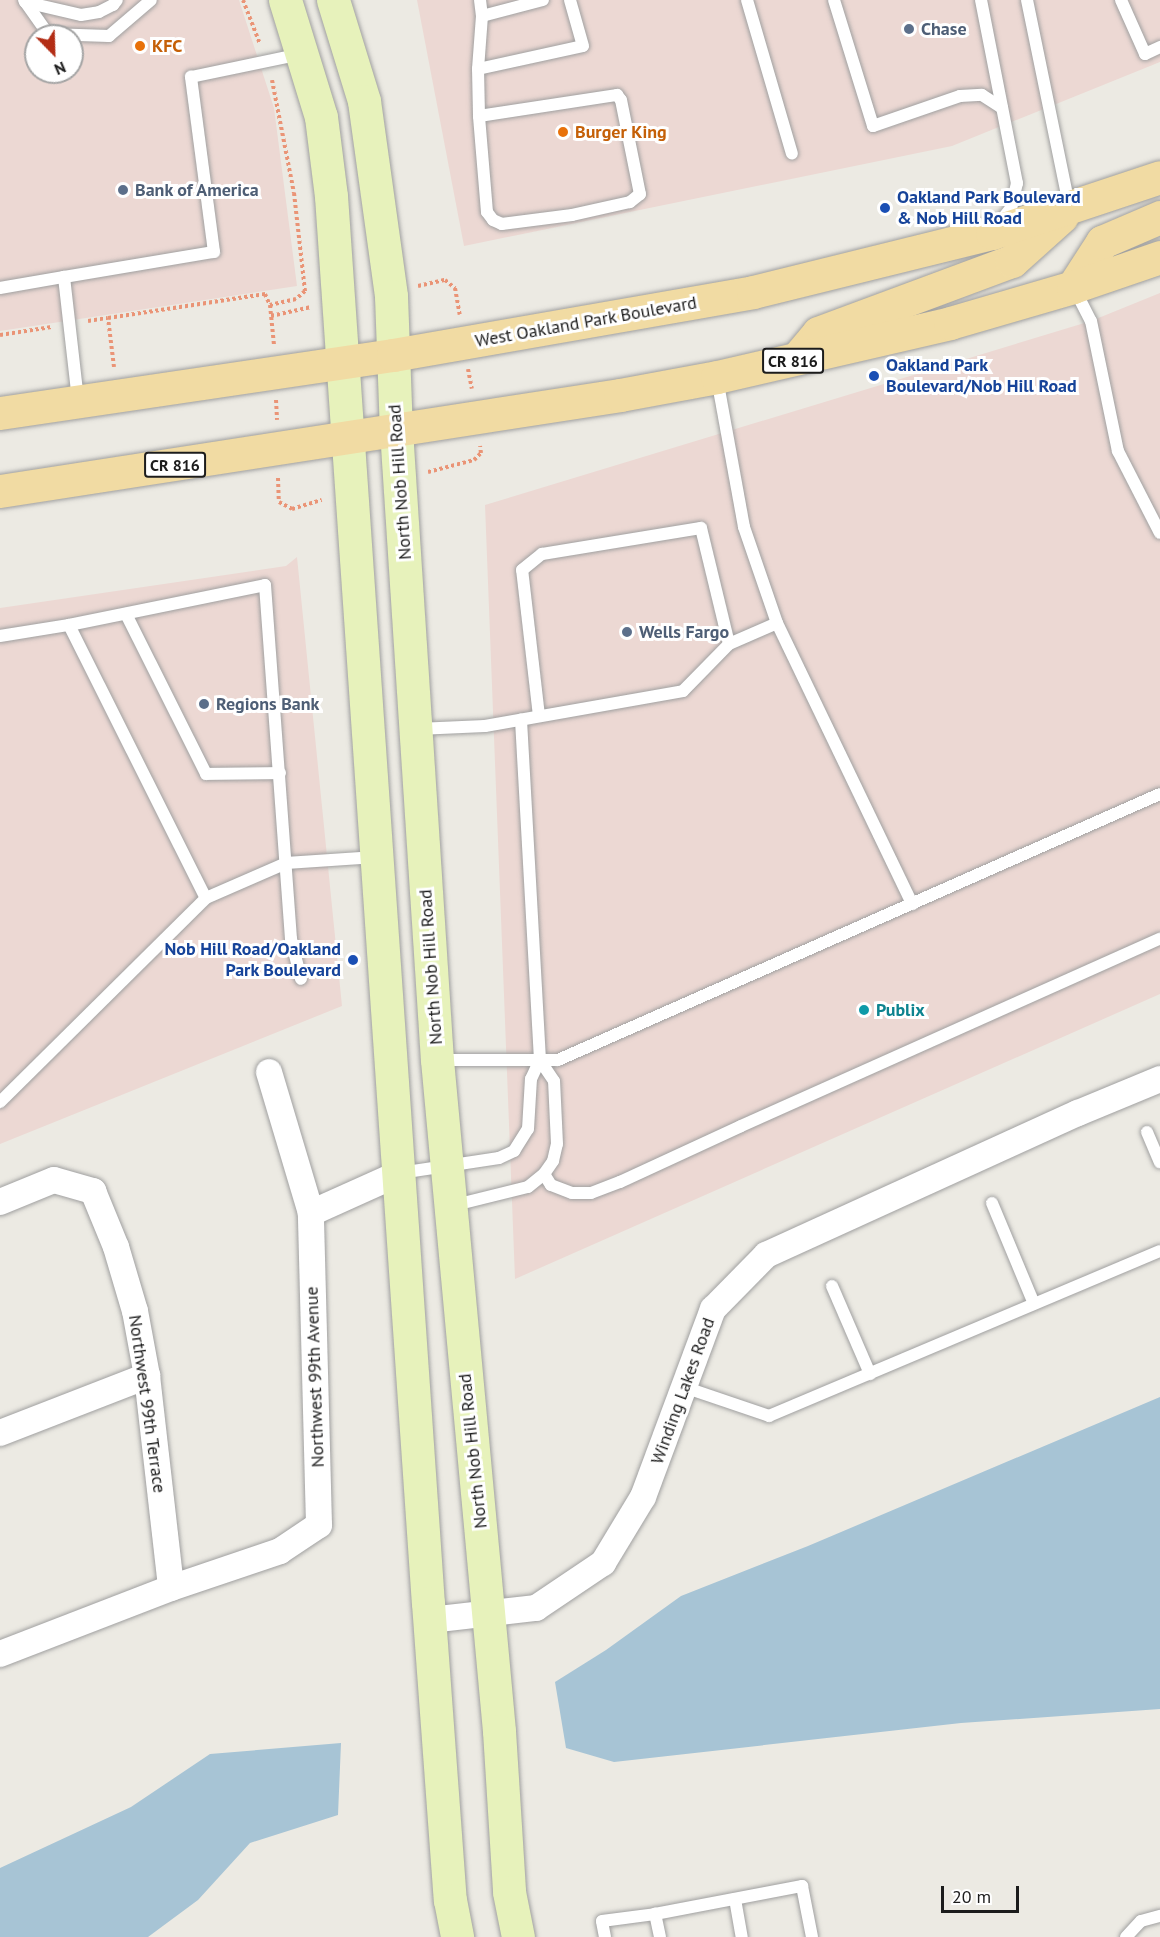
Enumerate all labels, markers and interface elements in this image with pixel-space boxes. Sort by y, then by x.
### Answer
place label: Chase [921,18,967,40]
marker: Chase [902,22,916,36]
north arrow [24,24,84,84]
place label: KFC [152,35,182,57]
marker: KFC [133,39,147,53]
text: N [52,57,69,80]
place label: Burger King [575,121,667,143]
marker: Burger King [556,125,570,139]
place label: Bank of America [135,179,260,201]
marker: Bank of America [116,183,130,197]
place label: Oakland Park Boulevard & Nob Hill Road [897,187,1081,230]
marker: Oakland Park Boulevard & Nob Hill Road [878,201,892,215]
street label: West Oakland Park Boulevard [473,292,699,352]
road number: CR 816 [762,348,824,374]
place label: Oakland Park Boulevard/Nob Hill Road [886,355,1077,398]
marker: Oakland Park Boulevard/Nob Hill Road [867,369,881,383]
street label: North Nob Hill Road [384,404,416,560]
road number: CR 816 [144,452,207,478]
place label: Wells Fargo [639,621,729,643]
marker: Wells Fargo [620,625,634,639]
place label: Regions Bank [216,693,319,715]
marker: Regions Bank [197,697,211,711]
street label: North Nob Hill Road [415,889,447,1045]
place label: Nob Hill Road/Oakland Park Boulevard [164,939,341,982]
marker: Nob Hill Road/Oakland Park Boulevard [346,953,360,967]
place label: Publix [876,999,925,1021]
marker: Publix [857,1003,871,1017]
street label: Northwest 99th Avenue [301,1286,329,1468]
street label: Northwest 99th Terrace [124,1313,170,1495]
street label: Winding Lakes Road [646,1315,720,1467]
street label: North Nob Hill Road [454,1372,492,1530]
scale bar [944,1874,1022,1912]
text: 20 m [952,1885,991,1908]

